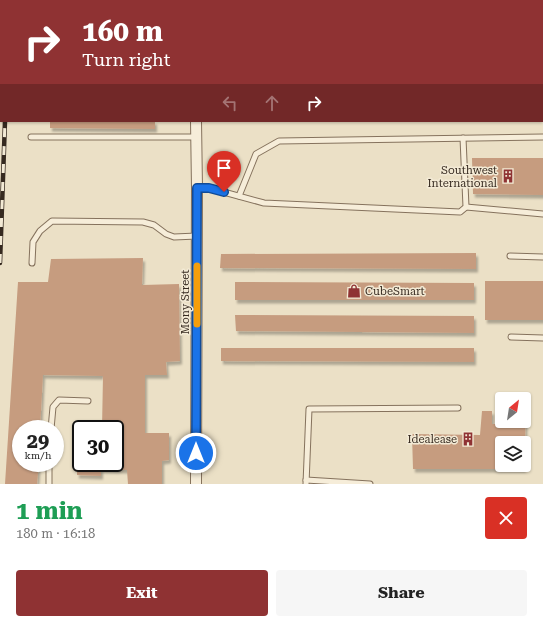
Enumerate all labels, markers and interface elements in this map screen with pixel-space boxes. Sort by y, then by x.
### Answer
text: 160 m [82,15,163,48]
icon: right [16,16,68,68]
text: Turn right [82,49,170,70]
icon: left [219,92,241,114]
icon: ahead [261,92,283,114]
icon: right [303,92,325,114]
pin [207,151,241,192]
icon: arrive [213,157,235,179]
place label: Southwest International [427,164,498,190]
building icon: Southwest International [500,168,516,184]
street label: Mony Street [179,270,192,334]
shop icon: CubeSmart [346,283,362,299]
place label: CubeSmart [365,285,425,298]
north arrow [495,392,531,428]
map controls [495,392,531,472]
speed limit sign: 30 [72,420,124,472]
text: 29 [27,429,49,453]
building icon: Idealease [460,431,476,447]
position arrow [175,432,217,474]
place label: Idealease [407,433,457,446]
button: layers [495,436,531,472]
text: km/h [25,450,51,461]
text: 1 min [16,497,83,525]
button: close [485,497,527,539]
text: 180 m · 16:18 [16,526,95,541]
button: Exit [16,570,268,616]
button: Share [276,570,527,616]

